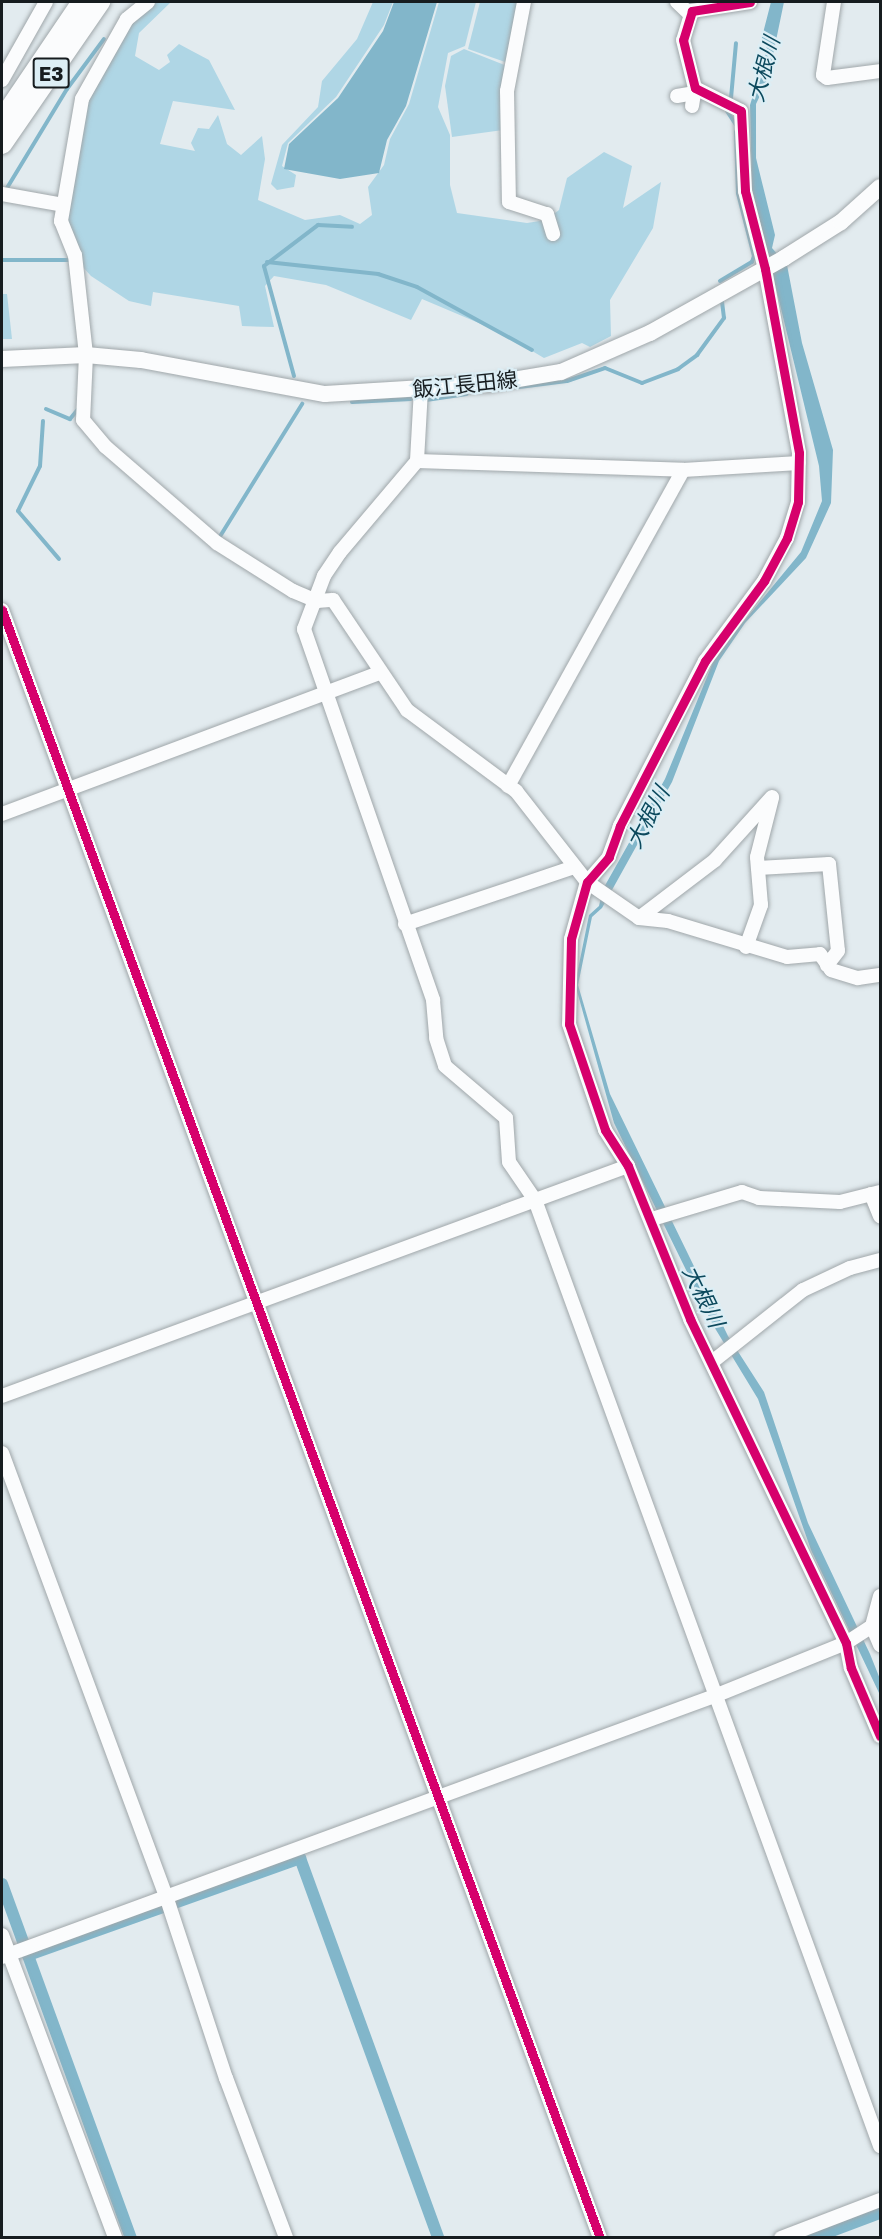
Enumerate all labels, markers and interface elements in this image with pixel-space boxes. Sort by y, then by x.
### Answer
water label: 大根川 [742,34,784,104]
road number: E3 [32,56,70,90]
street label: 飯江長田線 [411,366,519,402]
water label: 大根川 [620,782,674,852]
water label: 大根川 [678,1261,730,1331]

